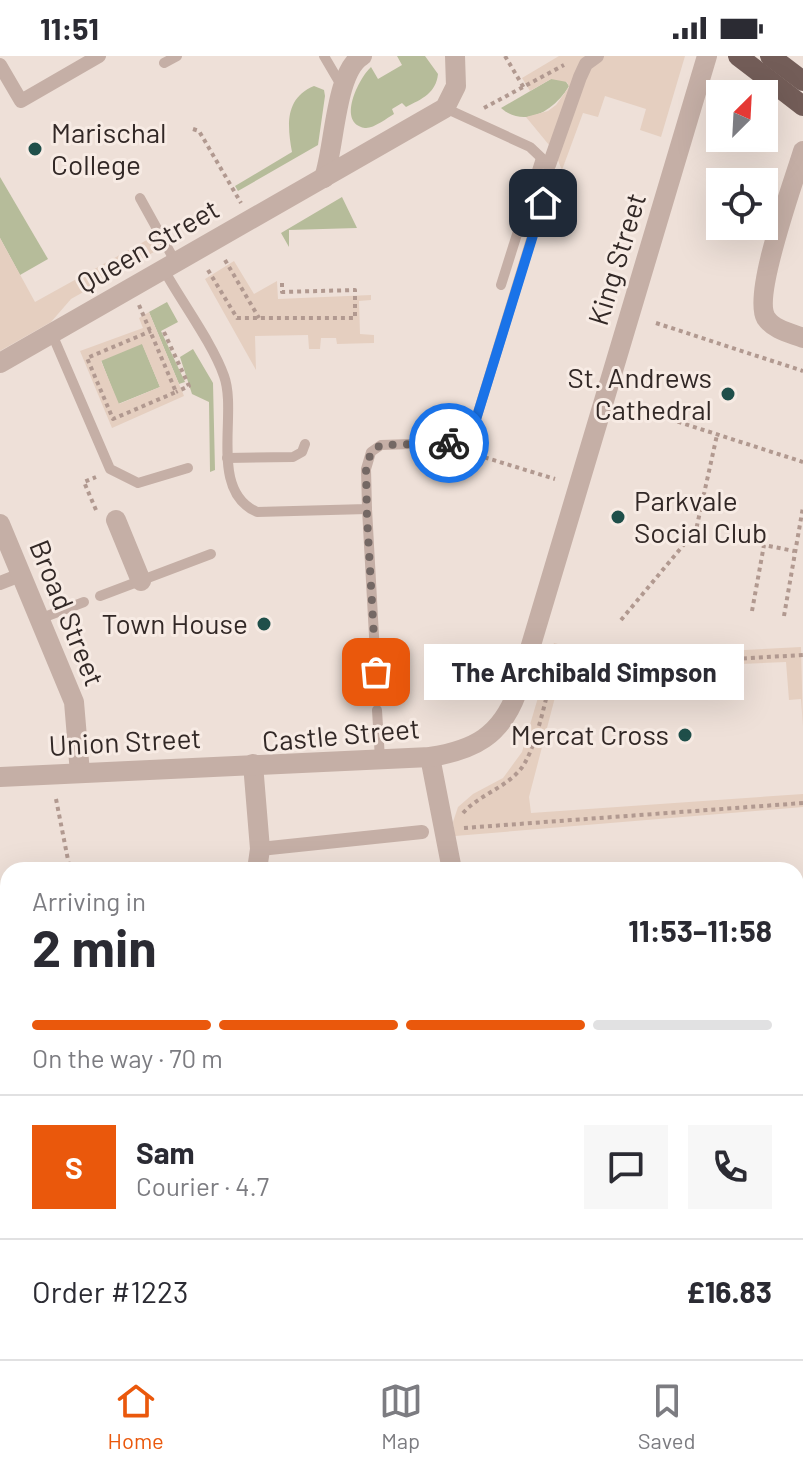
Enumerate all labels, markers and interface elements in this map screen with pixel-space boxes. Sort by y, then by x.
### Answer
text: 11:51 [40,10,99,46]
north arrow [706,80,778,152]
map controls [706,80,778,240]
place label: Marischal College [51,115,167,181]
marker: Marischal College [26,140,44,158]
button: locate [706,168,778,240]
pin [509,169,577,237]
icon: home [521,181,565,225]
street label: King Street [580,189,652,329]
street label: Queen Street [71,191,224,299]
place label: St. Andrews Cathedral [567,360,712,426]
marker: St. Andrews Cathedral [719,385,737,403]
courier [409,403,489,483]
icon: bike [427,421,471,465]
place label: Parkvale Social Club [634,483,767,549]
marker: Parkvale Social Club [609,508,627,526]
street label: Broad Street [23,535,113,691]
place label: Town House [101,606,248,640]
marker: Town House [255,615,273,633]
pin [342,638,410,706]
callout: The Archibald Simpson [424,644,744,700]
icon: bag [354,650,398,694]
text: The Archibald Simpson [451,656,717,687]
street label: Castle Street [261,710,421,758]
place label: Mercat Cross [511,717,669,751]
street label: Union Street [48,720,202,762]
marker: Mercat Cross [676,726,694,744]
text: Arriving in [32,885,146,916]
text: 11:53–11:58 [628,912,772,948]
text: 2 min [32,915,157,977]
text: On the way · 70 m [32,1042,223,1073]
button: chat [584,1125,668,1209]
button: phone [688,1125,772,1209]
text: Sam [136,1134,195,1170]
text: S [65,1149,83,1185]
text: Courier · 4.7 [136,1170,269,1201]
text: Order #1223 [32,1273,188,1309]
text: £16.83 [686,1273,772,1309]
tab: Home [108,1379,164,1453]
tab: Map [379,1379,423,1453]
tab: Saved [638,1379,695,1453]

